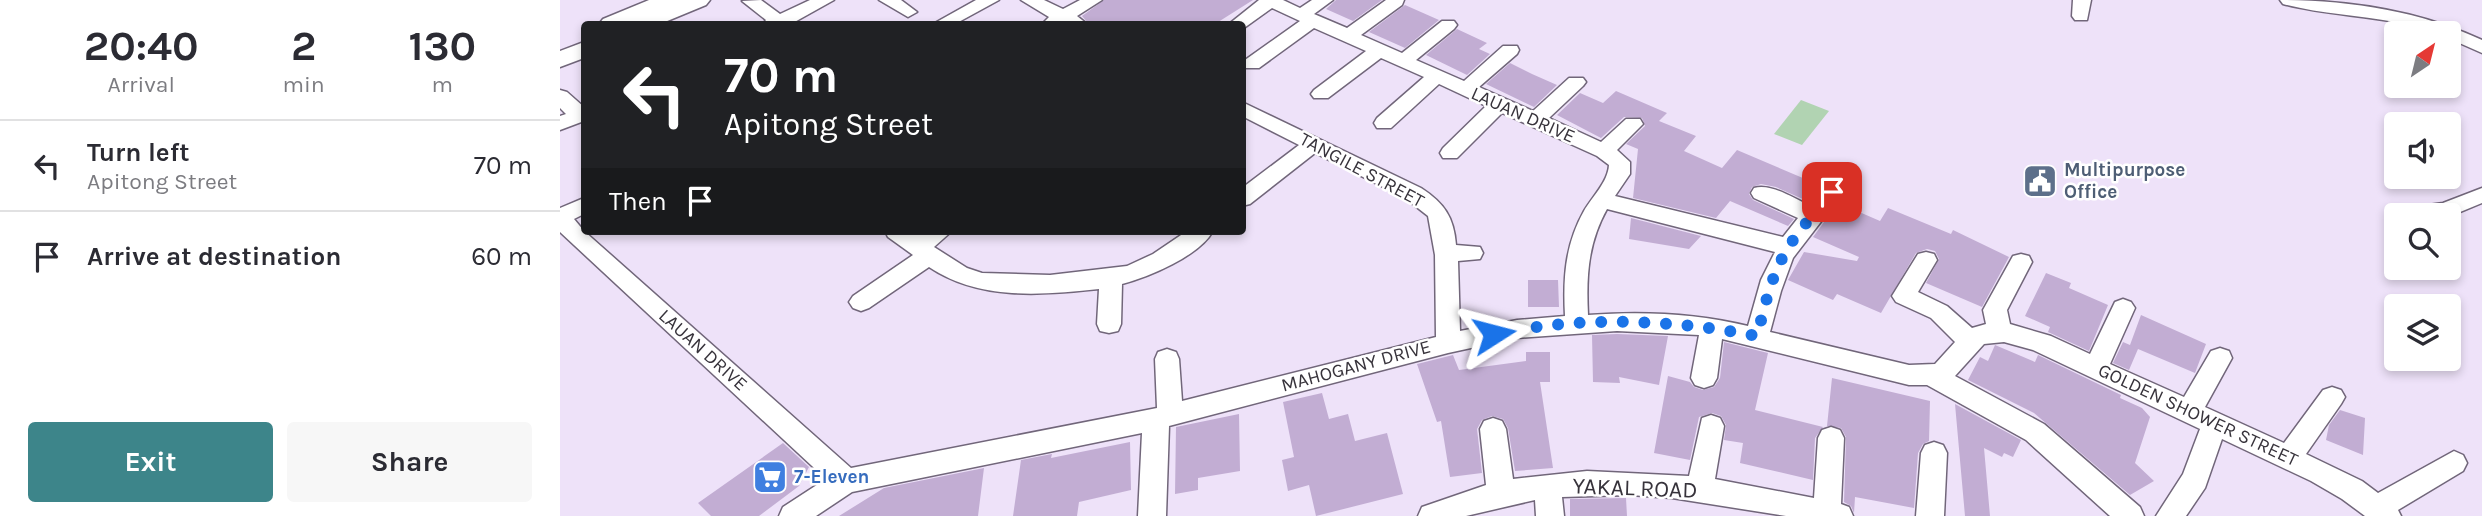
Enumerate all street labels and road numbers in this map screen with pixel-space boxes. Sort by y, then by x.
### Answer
street label: LAUAN DRIVE [1468,82,1578,148]
street label: TANGILE STREET [1296,128,1428,212]
street label: LAUAN DRIVE [654,305,752,395]
street label: MAHOGANY DRIVE [1279,335,1433,397]
street label: GOLDEN SHOWER STREET [2095,359,2302,471]
street label: YAKAL ROAD [1572,472,1698,504]

